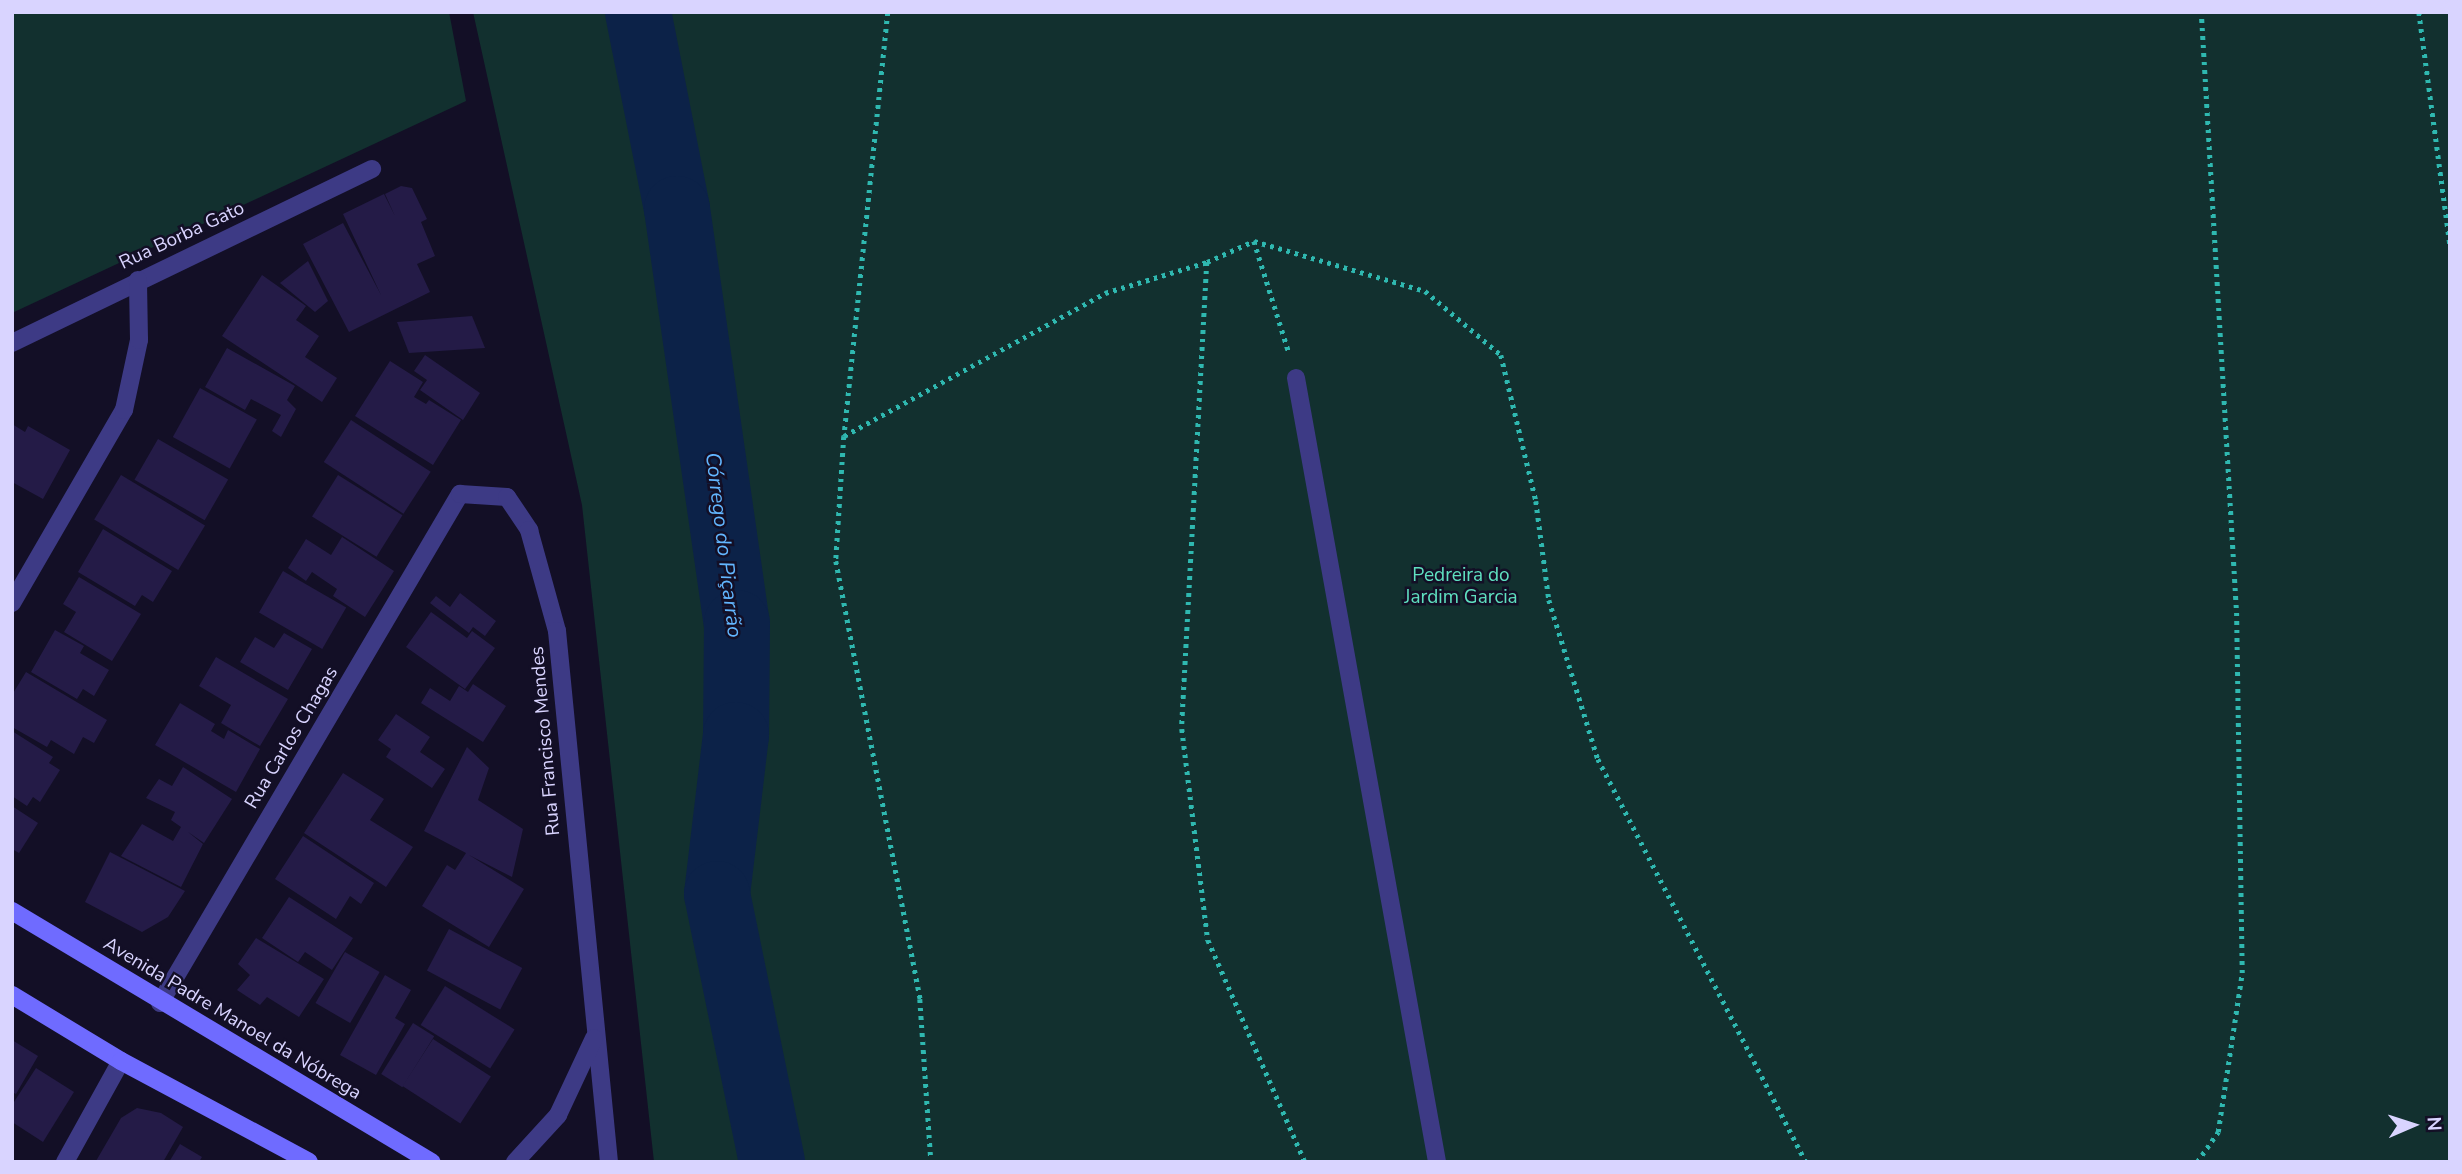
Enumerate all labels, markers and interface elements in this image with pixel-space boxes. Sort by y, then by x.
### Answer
street label: Rua Borba Gato [116,197,248,275]
water label: Córrego do Piçarrão [700,451,748,639]
park label: Pedreira do Jardim Garcia [1404,565,1518,609]
street label: Rua Francisco Mendes [526,645,566,837]
street label: Rua Carlos Chagas [241,663,343,813]
street label: Avenida Padre Manoel da Nóbrega [99,933,365,1105]
north arrow [2378,1090,2448,1160]
text: N [2421,1116,2447,1132]

